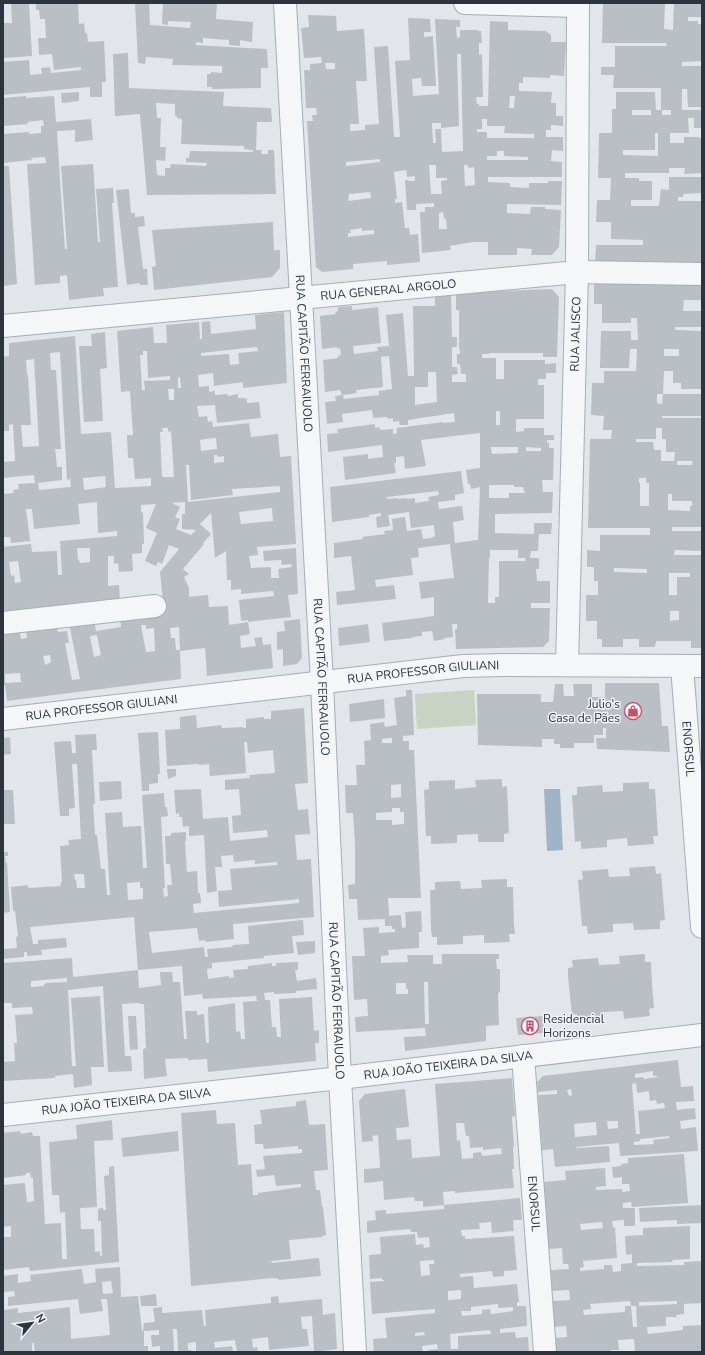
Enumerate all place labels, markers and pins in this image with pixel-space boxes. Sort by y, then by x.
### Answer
place label: Julio's Casa de Pães [548,696,620,726]
shop icon: Julio's Casa de Pães [623,701,643,721]
place label: Residencial Horizons [543,1011,605,1041]
building icon: Residencial Horizons [520,1016,540,1036]

